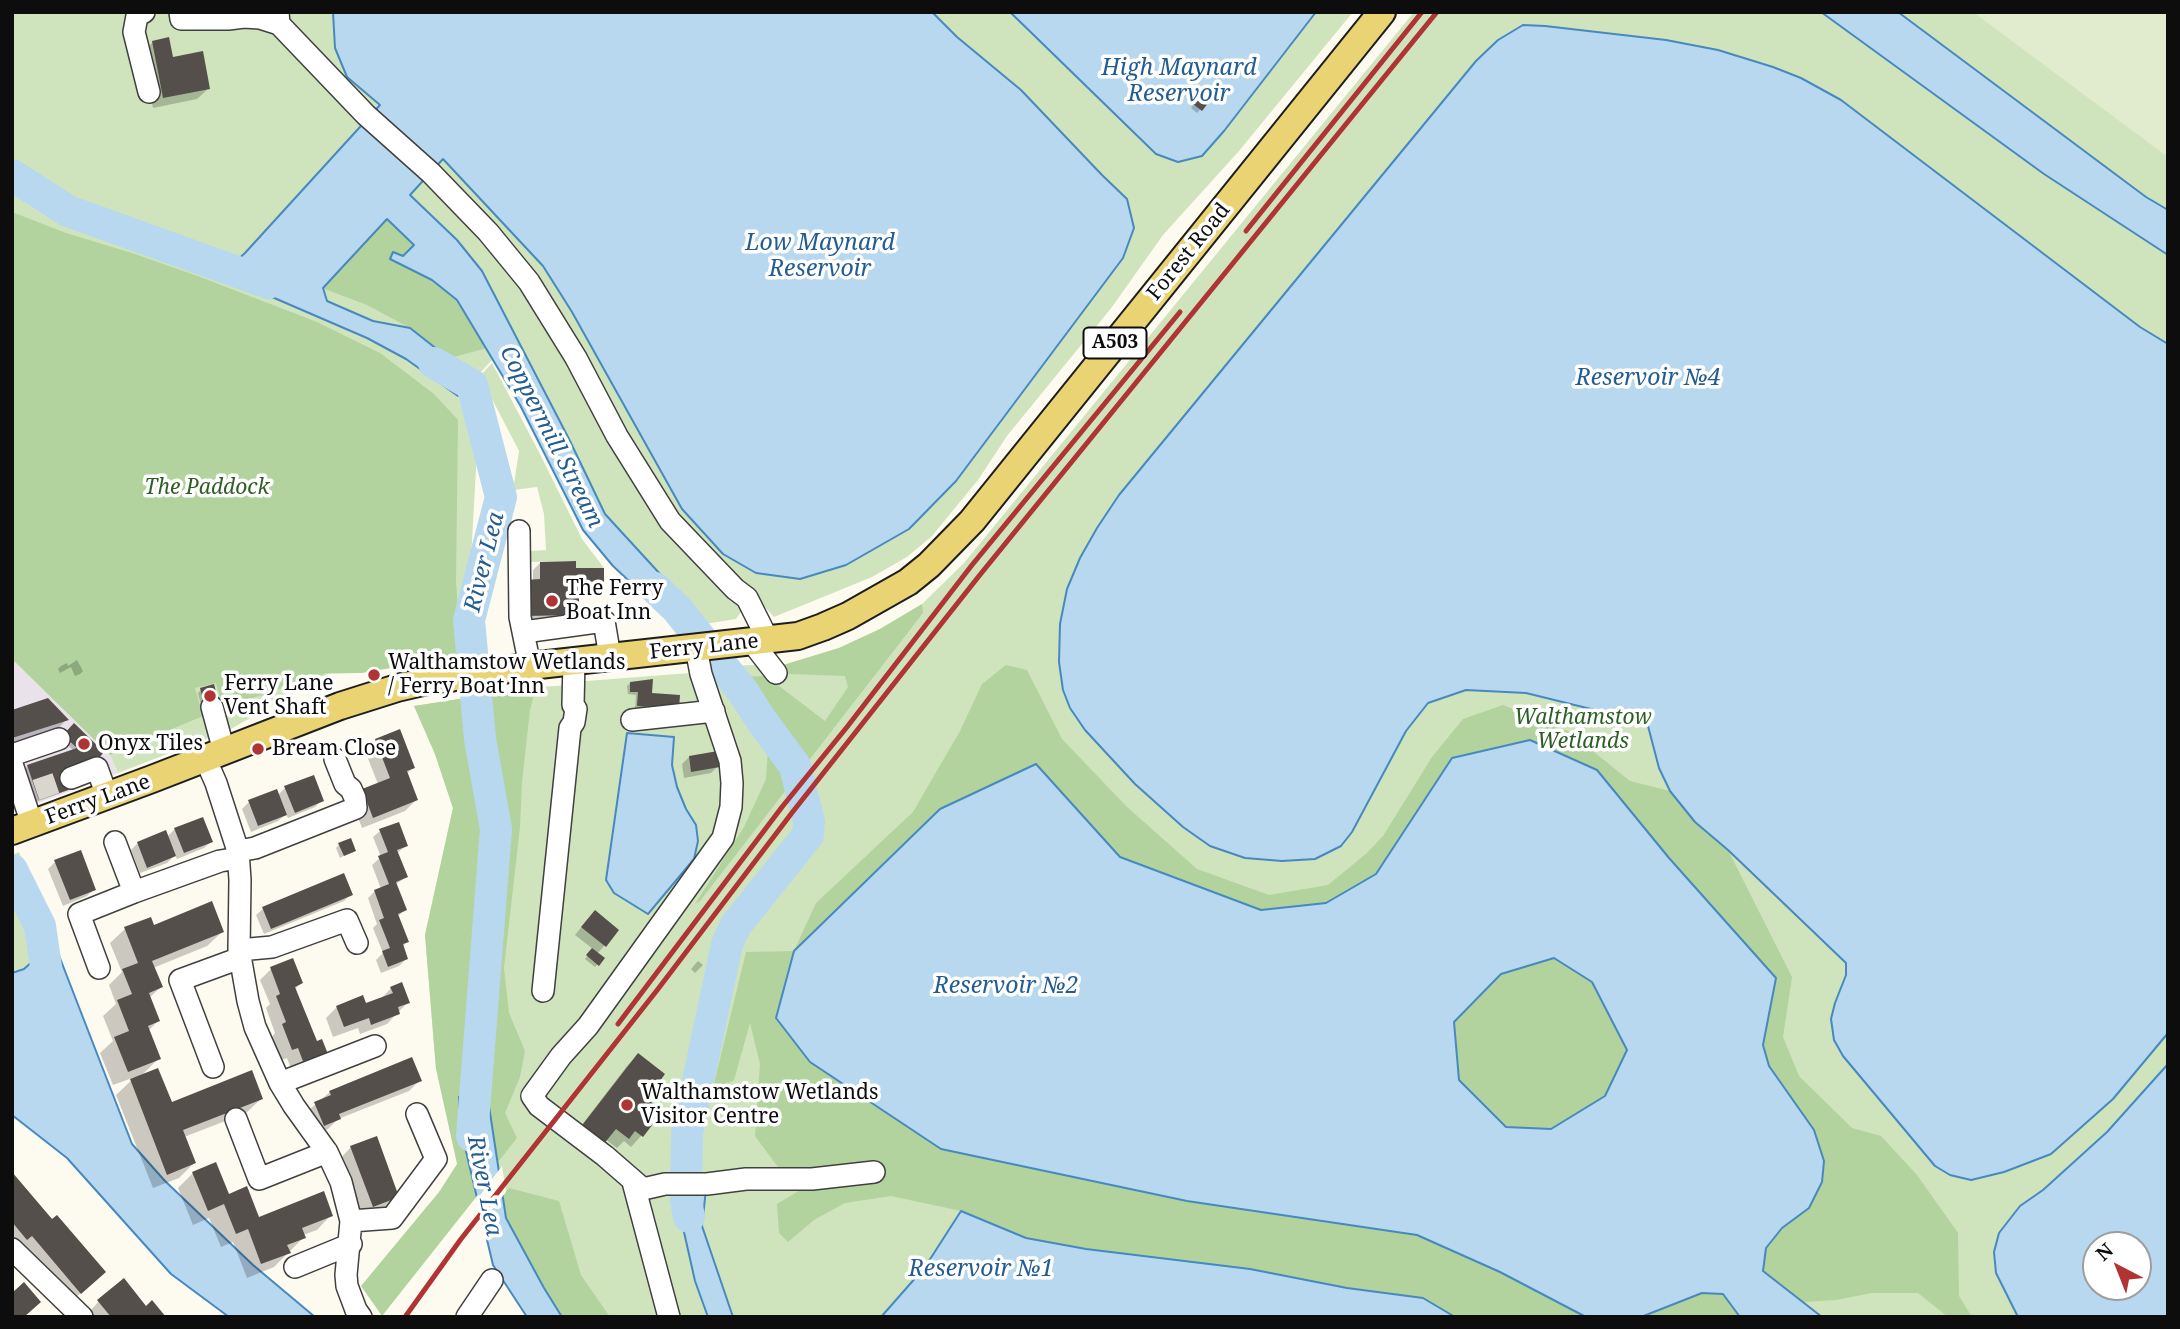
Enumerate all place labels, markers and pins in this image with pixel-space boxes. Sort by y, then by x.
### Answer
place label: The Ferry Boat Inn [566,576,663,626]
marker: The Ferry Boat Inn [544,593,560,609]
place label: Walthamstow Wetlands / Ferry Boat Inn [388,650,625,700]
marker: Walthamstow Wetlands / Ferry Boat Inn [366,667,382,683]
place label: Ferry Lane Vent Shaft [224,671,334,721]
marker: Ferry Lane Vent Shaft [202,688,218,704]
place label: Onyx Tiles [98,731,203,757]
marker: Onyx Tiles [76,736,92,752]
place label: Bream Close [272,736,396,762]
marker: Bream Close [250,741,266,757]
place label: Walthamstow Wetlands Visitor Centre [641,1080,878,1130]
marker: Walthamstow Wetlands Visitor Centre [619,1097,635,1113]

